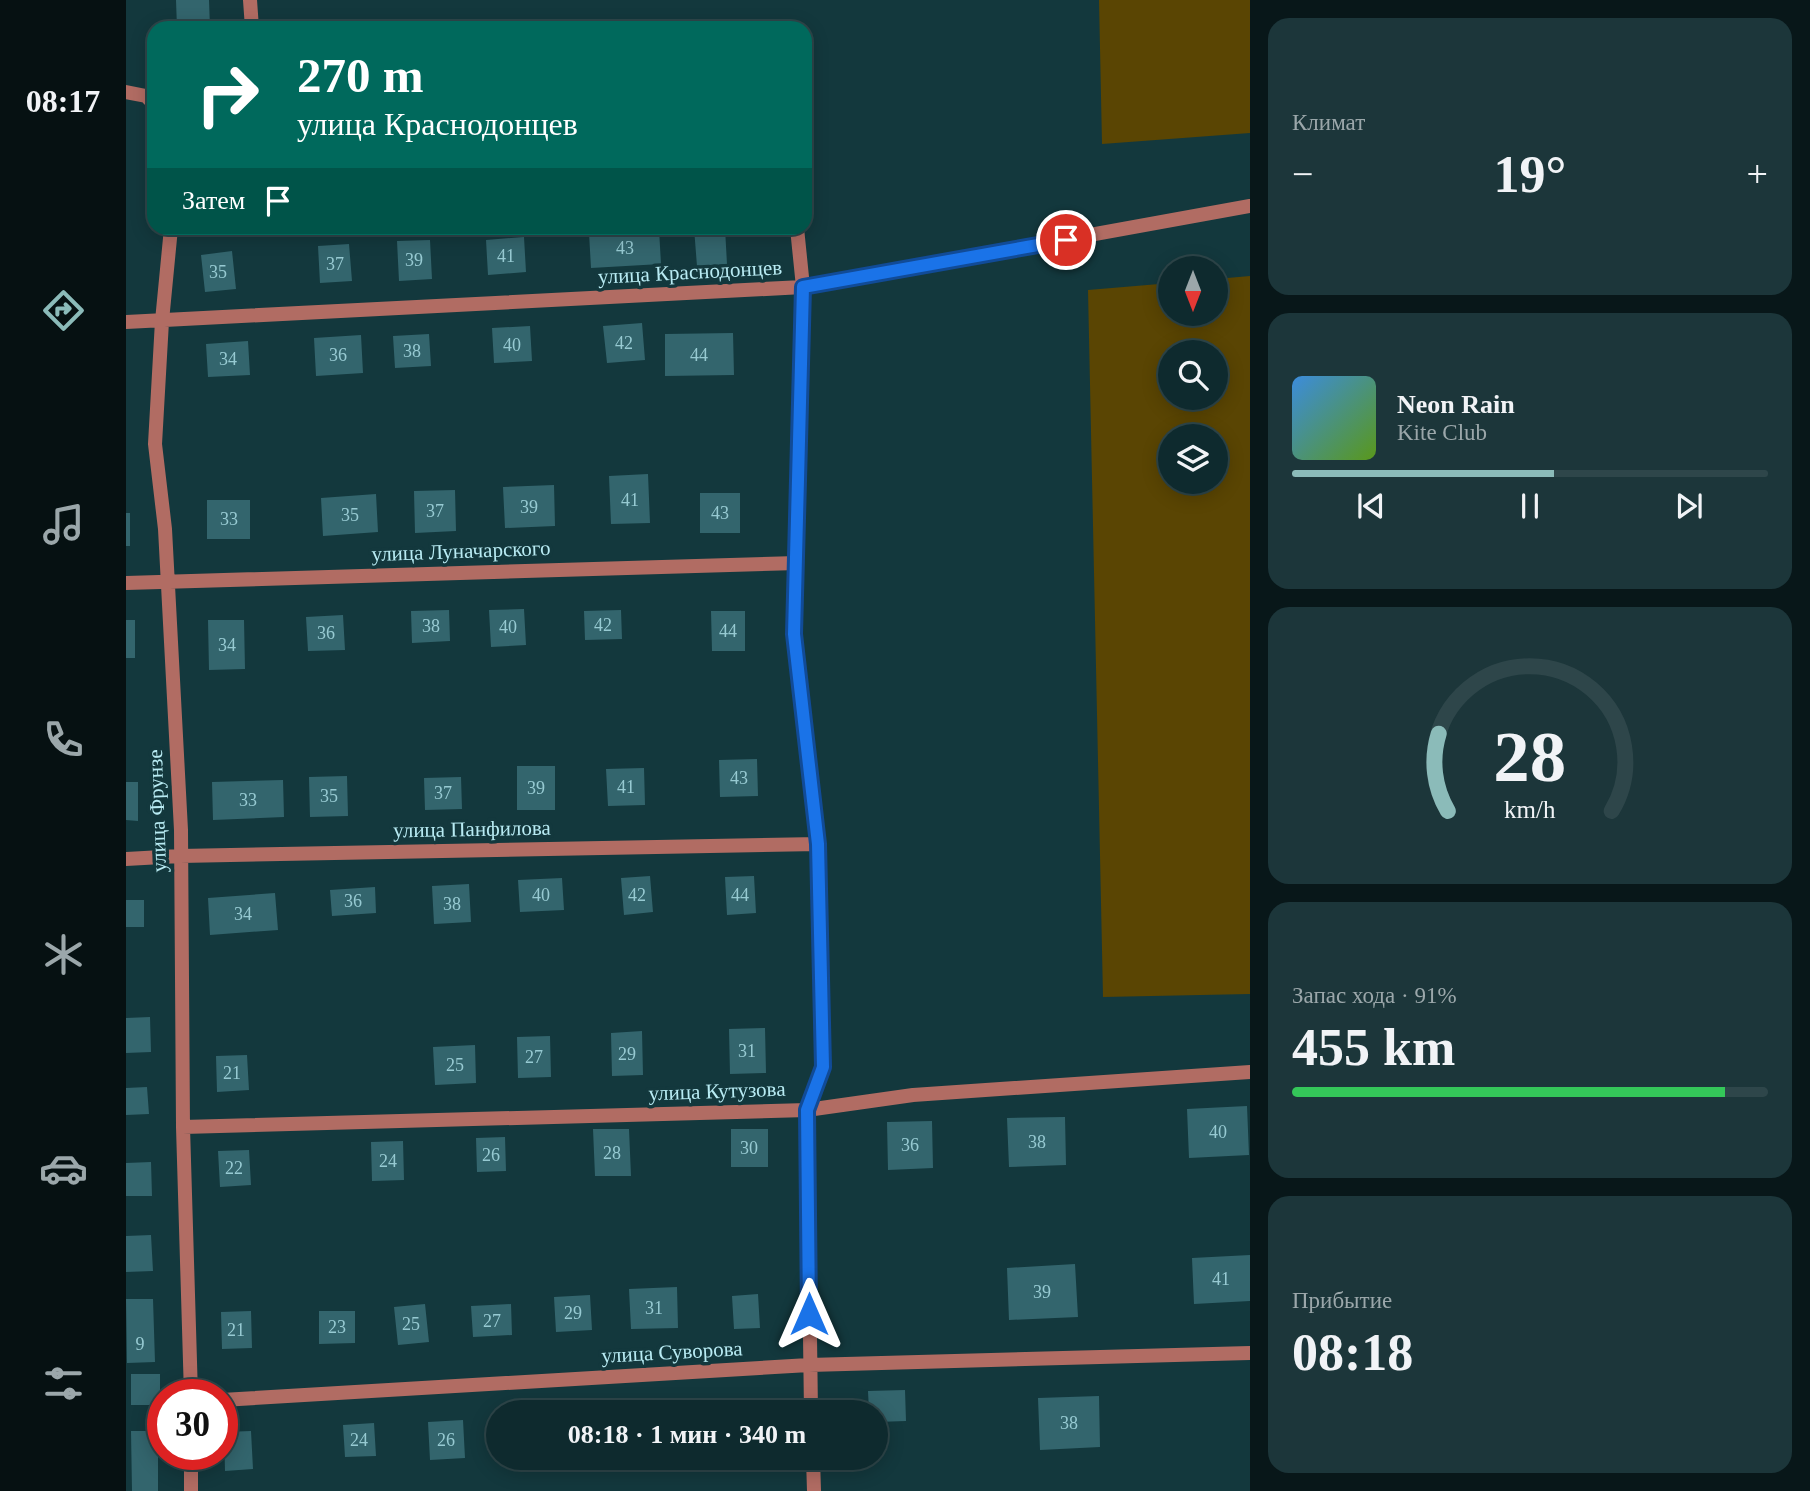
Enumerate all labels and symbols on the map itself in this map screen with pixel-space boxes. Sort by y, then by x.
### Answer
pin [1036,210,1096,270]
house number: 43 [616,238,634,258]
house number: 41 [497,246,515,266]
house number: 39 [405,250,423,270]
house number: 37 [326,254,344,274]
street label: улица Краснодонцев [597,255,783,289]
north arrow [1158,256,1228,326]
house number: 35 [209,262,227,282]
house number: 42 [615,333,633,353]
house number: 40 [503,335,521,355]
house number: 38 [403,341,421,361]
house number: 36 [329,345,347,365]
house number: 44 [690,345,708,365]
house number: 34 [219,349,237,369]
house number: 41 [621,490,639,510]
house number: 39 [520,497,538,517]
house number: 37 [426,501,444,521]
house number: 43 [711,503,729,523]
house number: 35 [341,505,359,525]
house number: 33 [220,509,238,529]
street label: улица Луначарского [371,536,551,566]
house number: 42 [594,615,612,635]
house number: 38 [422,616,440,636]
house number: 40 [499,617,517,637]
house number: 44 [719,621,737,641]
house number: 36 [317,623,335,643]
house number: 34 [218,635,236,655]
street label: улица Фрунзе [143,749,171,873]
house number: 43 [730,768,748,788]
house number: 41 [617,777,635,797]
house number: 39 [527,778,545,798]
house number: 37 [434,783,452,803]
house number: 35 [320,786,338,806]
house number: 33 [239,790,257,810]
street label: улица Панфилова [393,816,552,842]
house number: 40 [532,885,550,905]
house number: 42 [628,885,646,905]
house number: 44 [731,885,749,905]
house number: 36 [344,891,362,911]
house number: 38 [443,894,461,914]
house number: 34 [234,904,252,924]
house number: 31 [738,1041,756,1061]
house number: 29 [618,1044,636,1064]
house number: 27 [525,1047,543,1067]
house number: 25 [446,1055,464,1075]
house number: 21 [223,1063,241,1083]
street label: улица Кутузова [648,1077,787,1105]
house number: 40 [1209,1122,1227,1142]
house number: 38 [1028,1132,1046,1152]
house number: 36 [901,1135,919,1155]
house number: 30 [740,1138,758,1158]
house number: 28 [603,1143,621,1163]
house number: 26 [482,1145,500,1165]
house number: 24 [379,1151,397,1171]
house number: 22 [225,1158,243,1178]
house number: 41 [1212,1269,1230,1289]
position arrow [772,1277,846,1351]
house number: 39 [1033,1282,1051,1302]
house number: 31 [645,1298,663,1318]
house number: 29 [564,1303,582,1323]
house number: 27 [483,1311,501,1331]
house number: 25 [402,1314,420,1334]
house number: 23 [328,1317,346,1337]
house number: 21 [227,1320,245,1340]
house number: 9 [136,1334,145,1354]
street label: улица Суворова [601,1336,744,1368]
speed limit sign: 30 [147,1379,238,1470]
house number: 38 [1060,1413,1078,1433]
house number: 24 [350,1430,368,1450]
house number: 26 [437,1430,455,1450]

